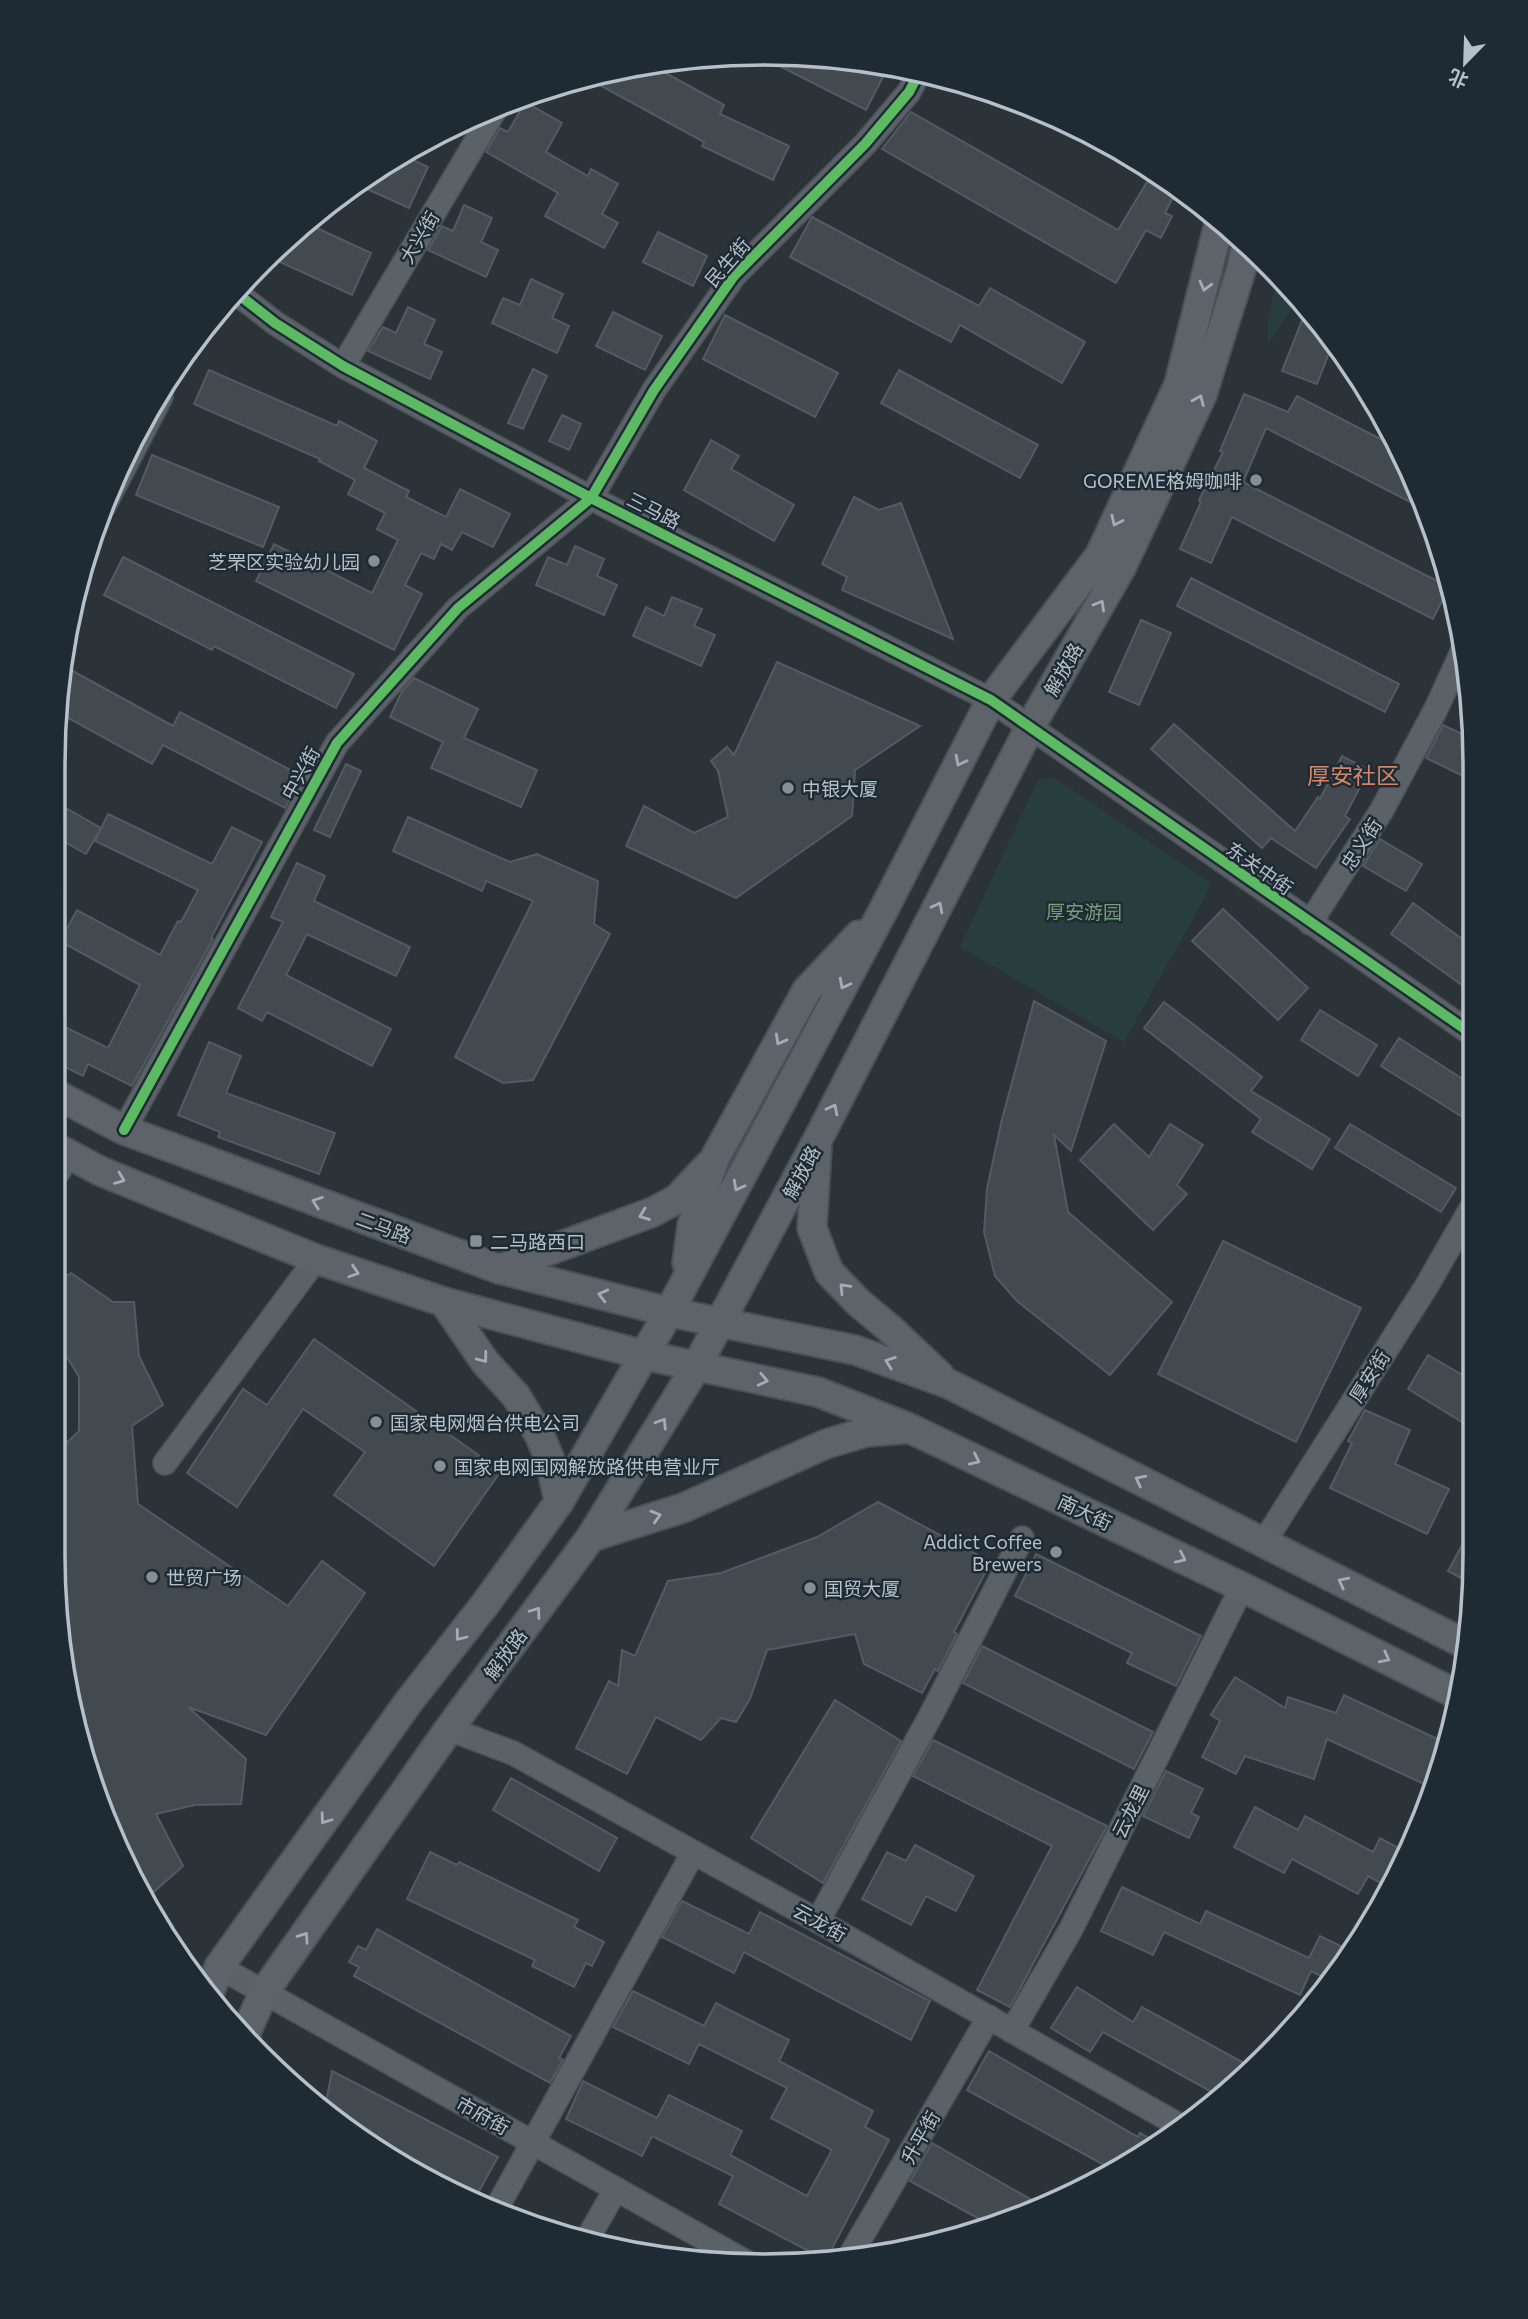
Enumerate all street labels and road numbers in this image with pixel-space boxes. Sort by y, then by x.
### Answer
street label: 大兴街 [394,207,444,267]
street label: 民生街 [700,233,754,291]
street label: 三马路 [623,487,685,533]
street label: 解放路 [1039,639,1087,699]
street label: 中兴街 [276,742,324,804]
street label: 忠义街 [1336,814,1386,874]
street label: 东关中街 [1222,837,1298,899]
street label: 解放路 [777,1141,825,1203]
street label: 二马路 [353,1206,415,1248]
street label: 厚安街 [1344,1346,1394,1406]
street label: 南大街 [1054,1490,1116,1534]
street label: 解放路 [479,1624,531,1684]
street label: 云龙里 [1107,1780,1153,1842]
street label: 云龙街 [789,1898,851,1946]
street label: 市府街 [452,2091,514,2139]
street label: 升平街 [896,2107,944,2167]

